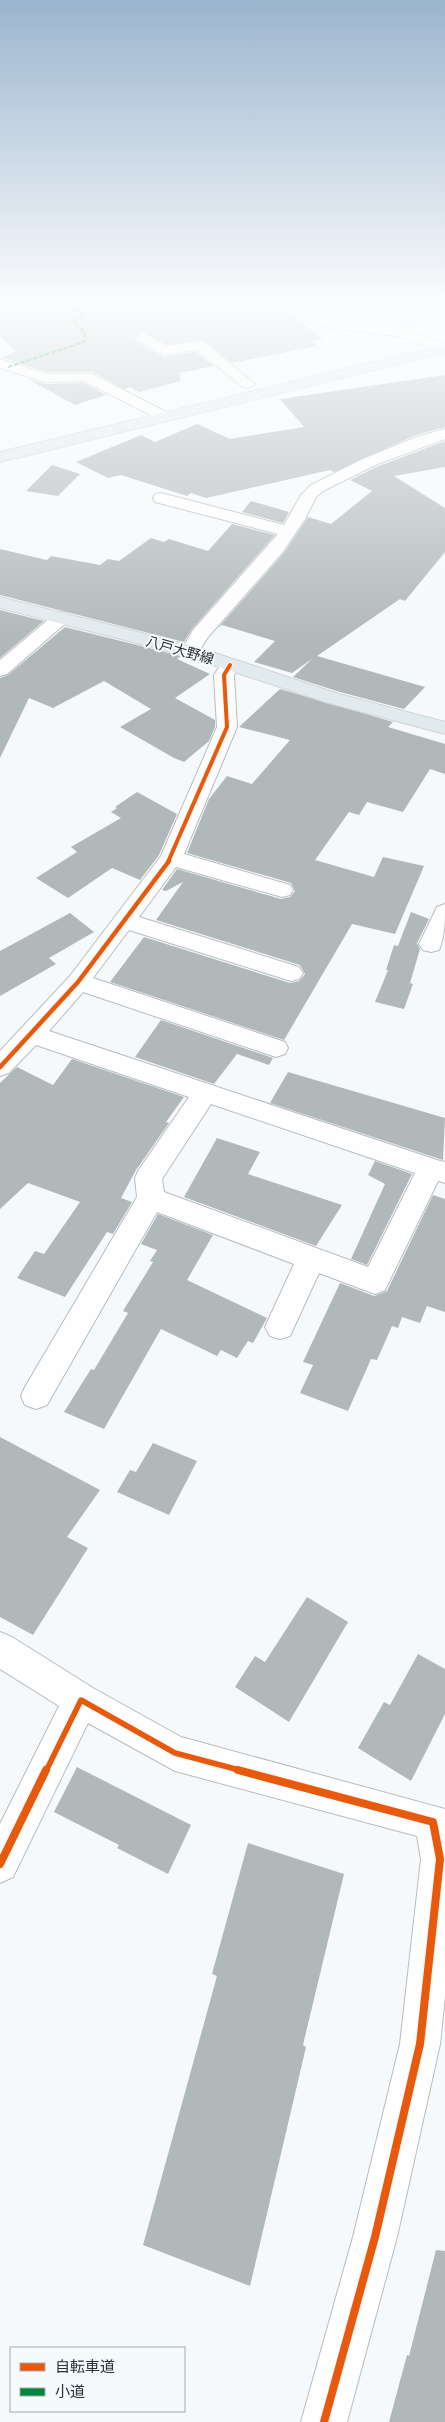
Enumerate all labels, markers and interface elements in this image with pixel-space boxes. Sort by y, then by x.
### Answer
street label: 八戸大野線 [143,631,216,670]
legend [10,2347,185,2412]
text: 自転車道 [55,2356,115,2379]
text: 小道 [55,2381,85,2404]

